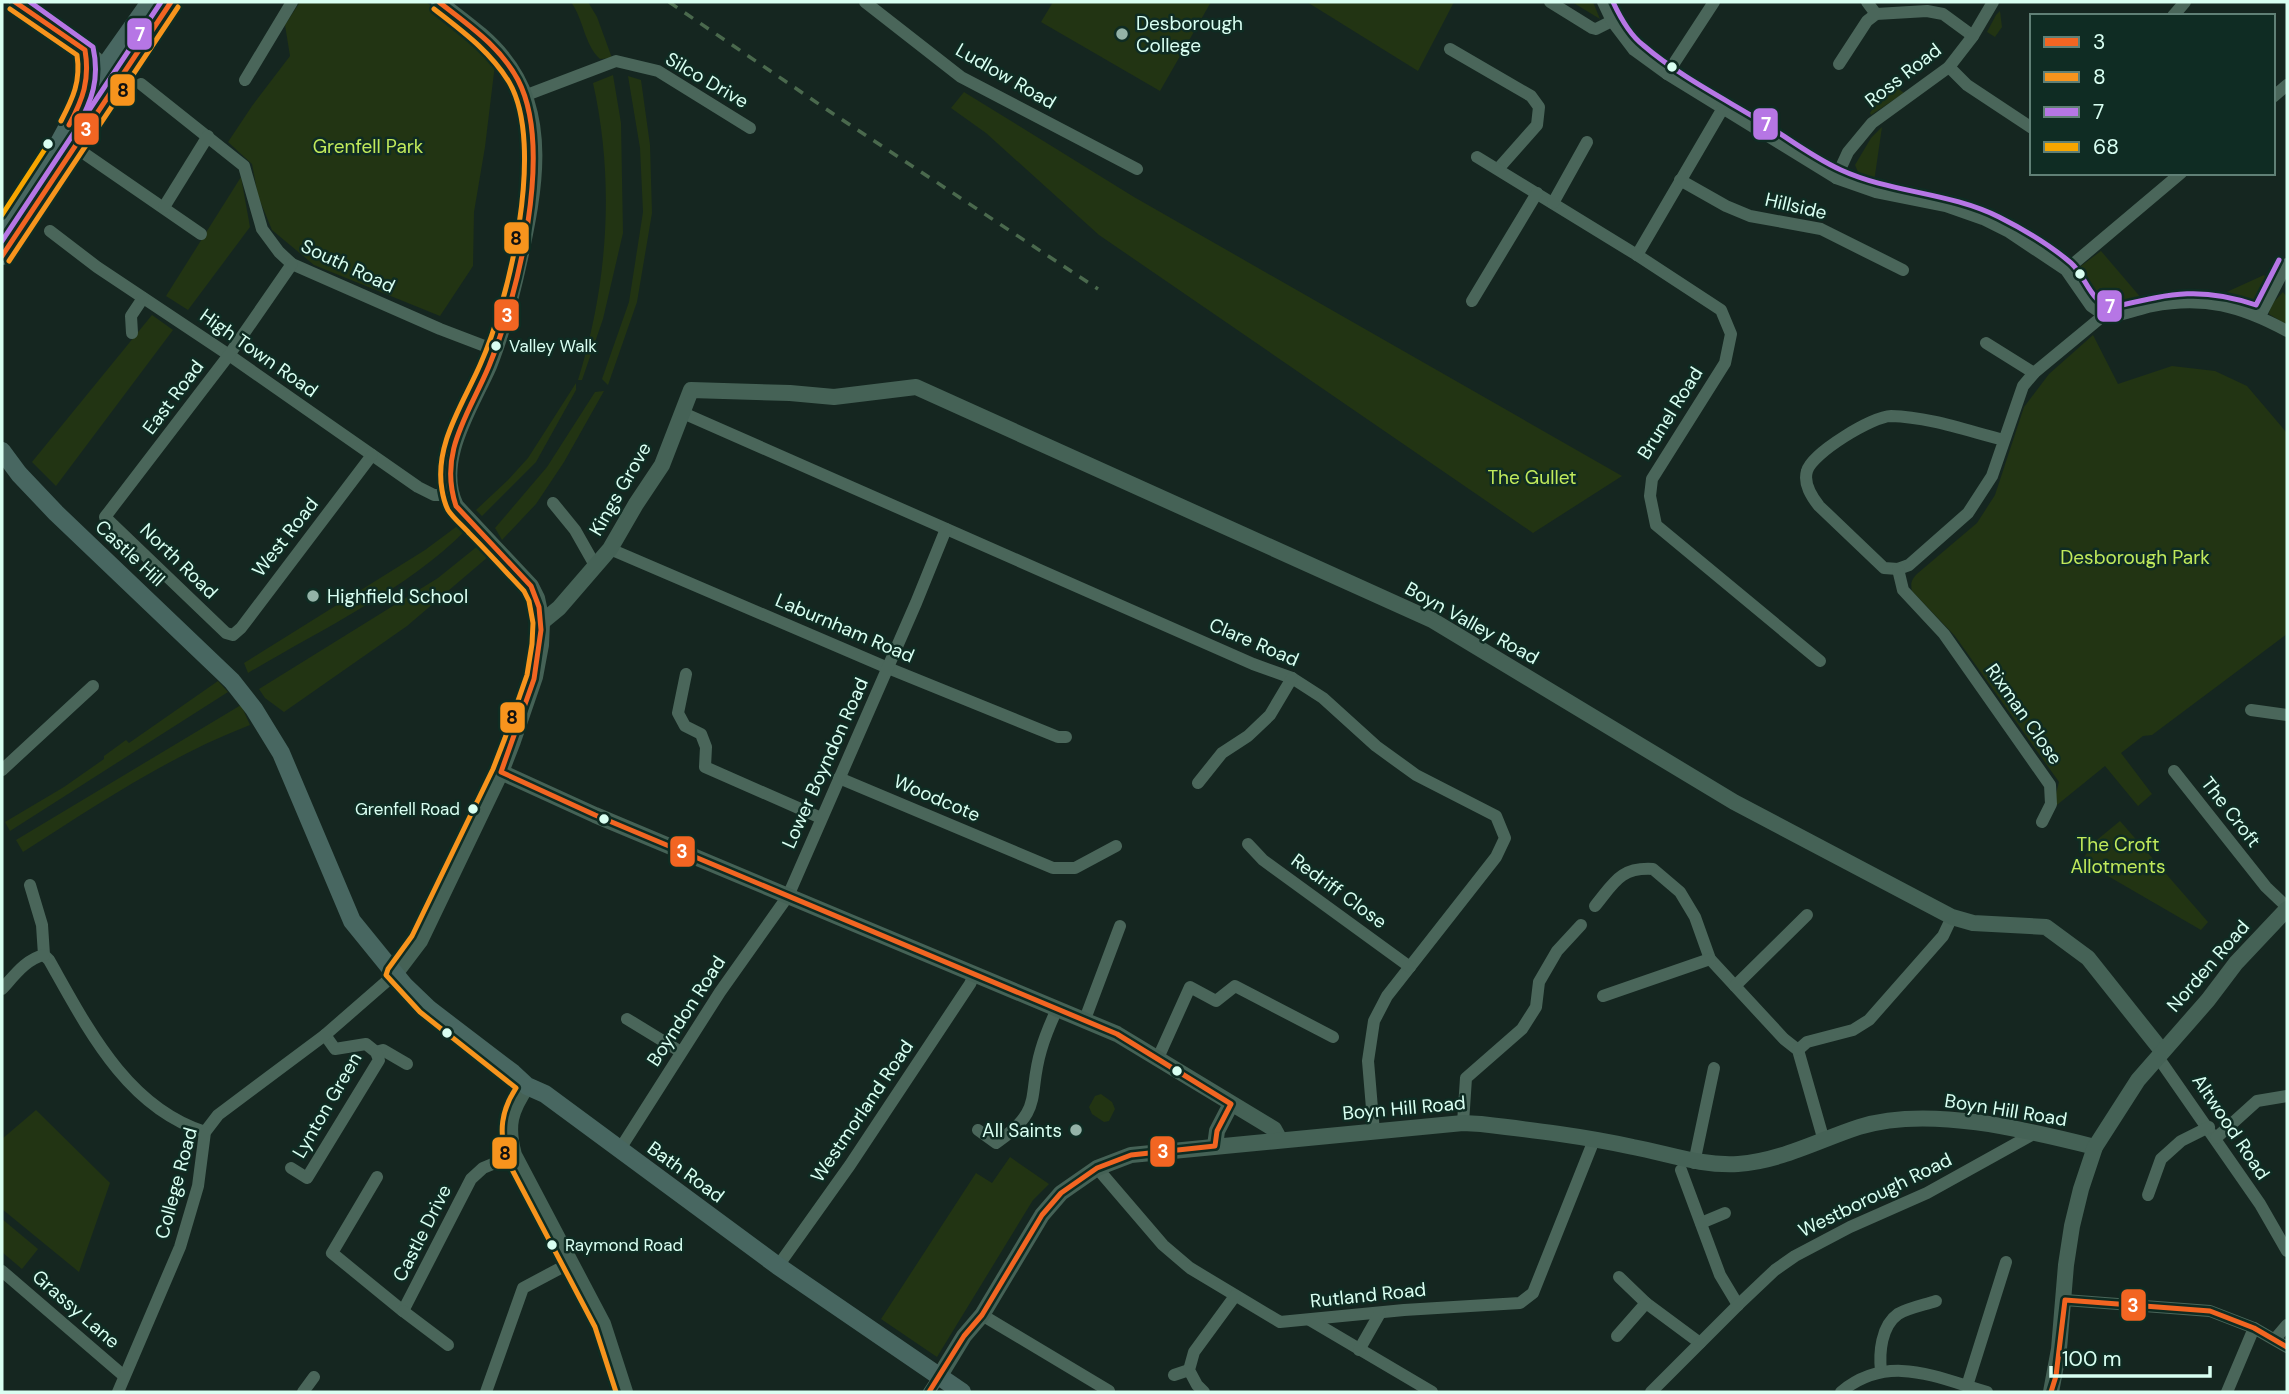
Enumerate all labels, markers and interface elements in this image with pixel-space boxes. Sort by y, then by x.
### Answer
place label: Desborough College [1136,11,1243,58]
legend [2030,14,2275,175]
line badge: 7 [126,17,153,51]
text: 7 [135,22,145,47]
marker: Desborough College [1114,26,1130,42]
text: 3 [2093,28,2105,56]
street label: Ludlow Road [951,37,1061,115]
street label: Ross Road [1860,37,1946,113]
street label: Silco Drive [661,46,753,114]
unlabelled marker [1665,60,1679,74]
text: 8 [2093,63,2106,91]
line badge: 8 [109,73,136,107]
text: 8 [117,78,129,103]
text: 7 [2093,98,2104,126]
line badge: 7 [1752,107,1779,141]
line badge: 3 [73,112,100,146]
text: 7 [1761,112,1771,137]
text: 3 [80,117,92,142]
text: 68 [2093,133,2119,161]
park label: Grenfell Park [313,134,424,159]
unlabelled marker [41,137,55,151]
street label: Hillside [1763,187,1829,225]
line badge: 8 [503,221,530,255]
text: 8 [510,226,522,251]
street label: South Road [297,233,399,299]
unlabelled marker [2073,267,2087,281]
line badge: 7 [2096,289,2123,323]
text: 7 [2105,294,2115,319]
line badge: 3 [493,298,520,332]
street label: High Town Road [195,303,323,403]
text: 3 [501,303,513,328]
place label: Valley Walk [509,335,597,357]
marker: Valley Walk [489,339,503,353]
street label: East Road [137,355,209,439]
street label: Brunel Road [1632,362,1708,464]
street label: Kings Grove [583,438,657,540]
park label: The Gullet [1487,465,1577,490]
street label: West Road [246,492,324,582]
street label: Castle Hill [90,514,170,592]
street label: North Road [135,518,223,604]
park label: Desborough Park [2060,545,2210,570]
street label: Boyn Valley Road [1401,576,1543,670]
place label: Highfield School [327,584,468,609]
street label: Laburnham Road [772,587,918,669]
marker: Highfield School [305,588,321,604]
street label: Clare Road [1205,612,1303,672]
street label: Rixman Close [1980,659,2068,769]
street label: Lower Boyndon Road [776,674,874,852]
line badge: 8 [499,701,526,734]
text: 8 [506,705,518,730]
street label: Woodcote [890,769,984,827]
street label: The Croft [2196,772,2266,852]
place label: Grenfell Road [355,798,460,820]
marker: Grenfell Road [466,802,480,816]
unlabelled marker [597,812,611,826]
park label: The Croft Allotments [2070,832,2166,879]
line badge: 3 [669,835,696,868]
text: 3 [676,839,688,864]
street label: Redriff Close [1286,848,1392,934]
street label: Norden Road [2161,915,2255,1017]
street label: Boyndon Road [641,951,731,1071]
unlabelled marker [440,1026,454,1040]
street label: Westmorland Road [805,1035,919,1187]
street label: Lynton Green [287,1048,367,1162]
unlabelled marker [1170,1064,1184,1078]
street label: Altwood Road [2186,1069,2276,1185]
street label: Boyn Hill Road [1943,1088,2069,1132]
street label: Boyn Hill Road [1341,1090,1467,1126]
place label: All Saints [982,1118,1062,1143]
marker: All Saints [1068,1122,1084,1138]
street label: College Road [149,1125,203,1241]
line badge: 3 [1149,1135,1176,1168]
line badge: 8 [491,1136,518,1170]
street label: Bath Road [643,1136,729,1208]
text: 3 [1157,1139,1169,1164]
text: 8 [499,1141,511,1166]
street label: Westborough Road [1794,1147,1956,1243]
street label: Castle Drive [387,1180,457,1286]
place label: Raymond Road [565,1234,683,1256]
marker: Raymond Road [545,1238,559,1252]
street label: Grassy Lane [27,1264,125,1354]
street label: Rutland Road [1309,1276,1427,1314]
line badge: 3 [2120,1288,2147,1322]
text: 3 [2127,1293,2139,1318]
scale bar [2051,1334,2210,1378]
text: 100 m [2062,1345,2122,1373]

